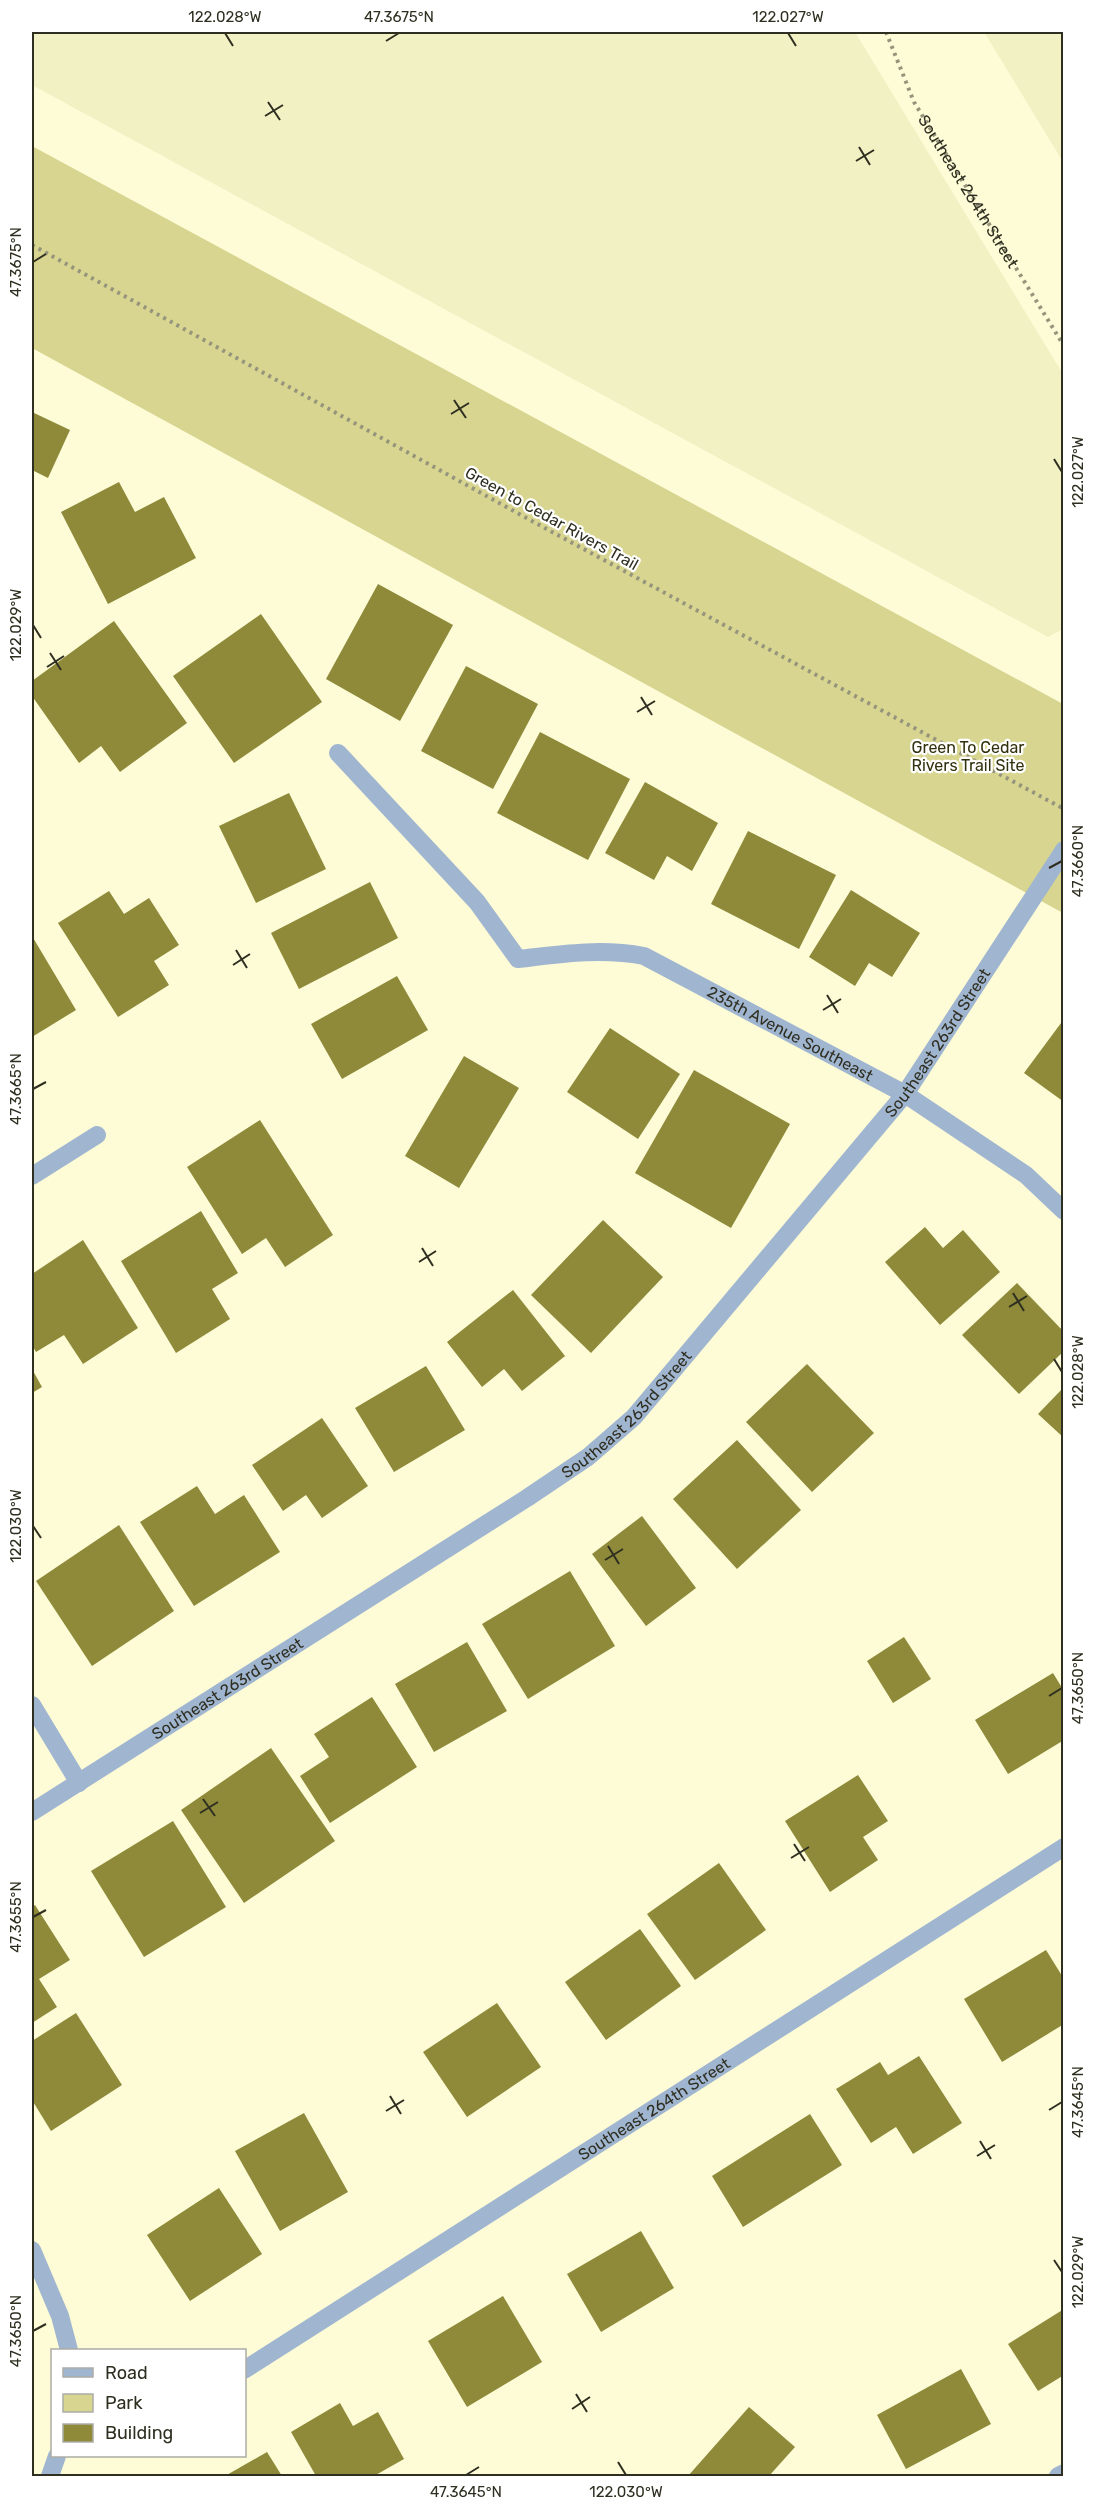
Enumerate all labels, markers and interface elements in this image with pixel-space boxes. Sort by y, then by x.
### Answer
text: 122.028°W [188,8,262,26]
text: 47.3675°N [364,8,434,26]
text: 122.027°W [752,8,824,26]
street label: Southeast 264th Street [914,111,1023,271]
text: 47.3675°N [7,227,25,297]
text: 122.027°W [1069,436,1087,508]
street label: Green to Cedar Rivers Trail [462,463,642,574]
text: 122.029°W [7,589,25,661]
park label: Green To Cedar Rivers Trail Site [911,738,1025,775]
text: 47.3660°N [1069,825,1087,897]
street label: Southeast 263rd Street [881,965,994,1121]
street label: 235th Avenue Southeast [704,982,876,1085]
text: 47.3665°N [7,1053,25,1125]
text: 122.028°W [1069,1335,1087,1409]
street label: Southeast 263rd Street [558,1347,696,1482]
text: 122.030°W [7,1489,25,1563]
street label: Southeast 263rd Street [148,1634,306,1744]
text: 47.3650°N [1069,1652,1087,1724]
text: 47.3655°N [7,1881,25,1953]
street label: Southeast 264th Street [575,2054,733,2164]
text: 47.3645°N [1069,2066,1087,2138]
text: 122.029°W [1069,2236,1087,2308]
text: 47.3650°N [7,2295,25,2367]
legend [51,2349,246,2457]
text: Road [105,2362,148,2384]
text: Park [105,2392,143,2414]
text: Building [105,2422,173,2444]
text: 47.3645°N [430,2483,502,2501]
text: 122.030°W [589,2483,663,2501]

